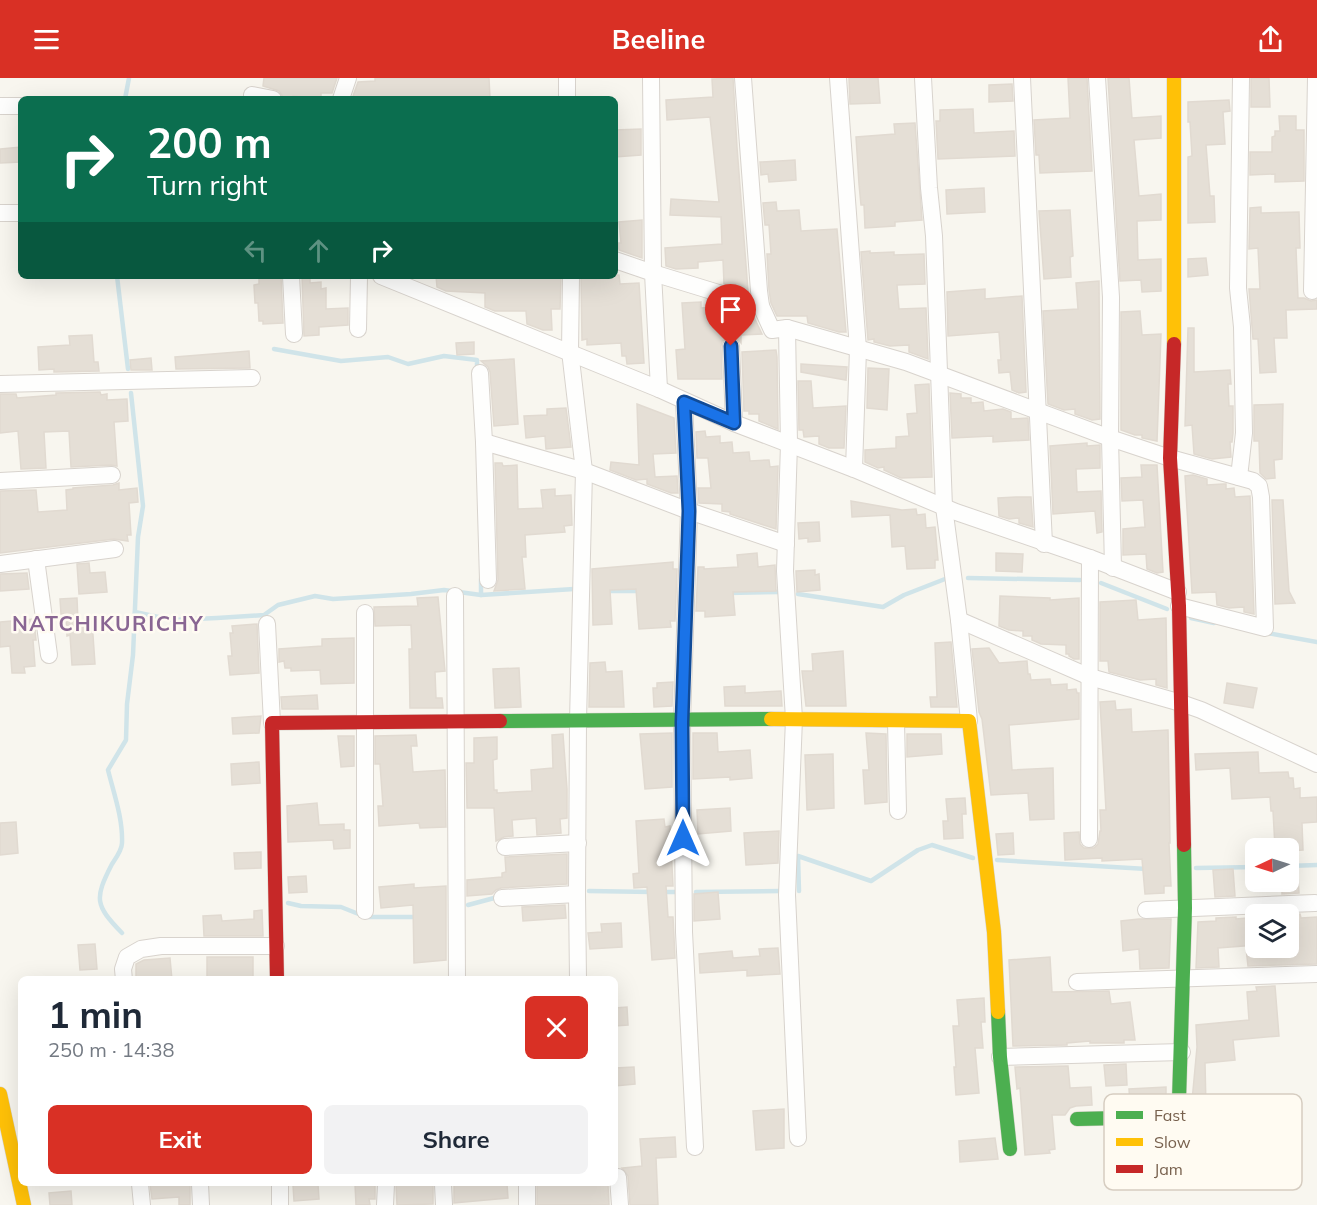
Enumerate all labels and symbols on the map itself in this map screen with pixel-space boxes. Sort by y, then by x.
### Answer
pin [705,284,756,346]
district label: NATCHIKURICHY [12,610,204,636]
position arrow [651,806,715,870]
north arrow [1245,838,1299,892]
legend [1104,1094,1302,1190]
text: Fast [1154,1105,1186,1125]
text: Slow [1154,1132,1191,1152]
text: Jam [1154,1159,1183,1179]

